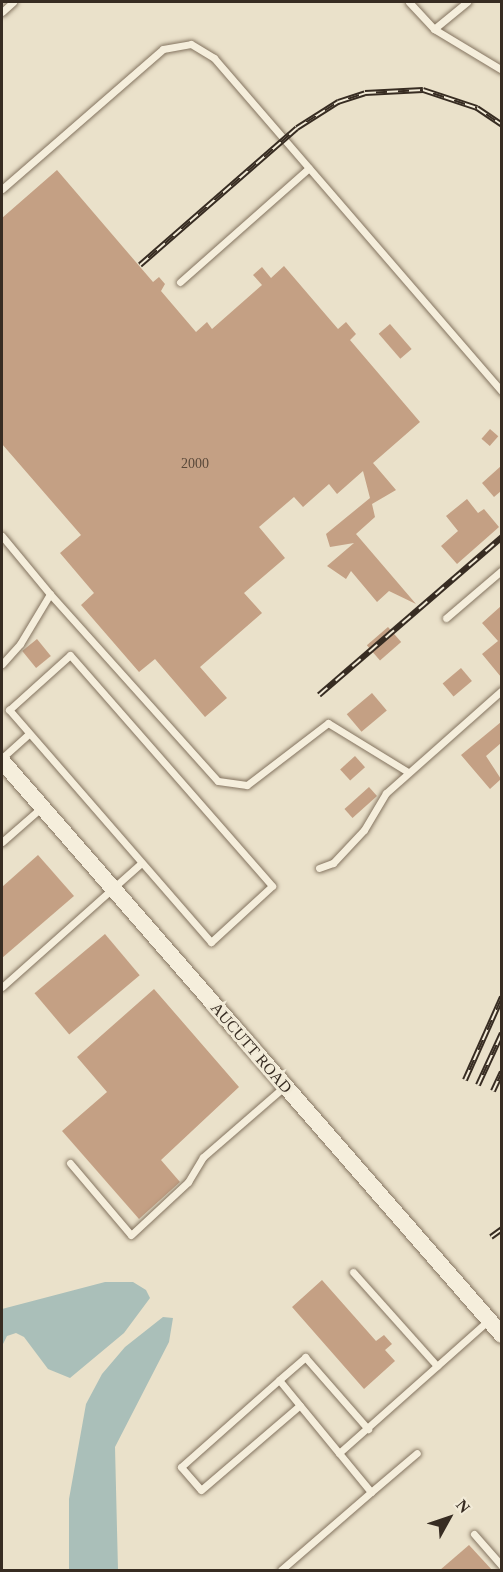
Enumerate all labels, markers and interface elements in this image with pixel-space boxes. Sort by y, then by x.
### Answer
house number: 2000 [181,456,209,472]
street label: AUCUTT ROAD [206,999,296,1097]
north arrow [419,1488,479,1548]
text: N [453,1496,473,1516]

